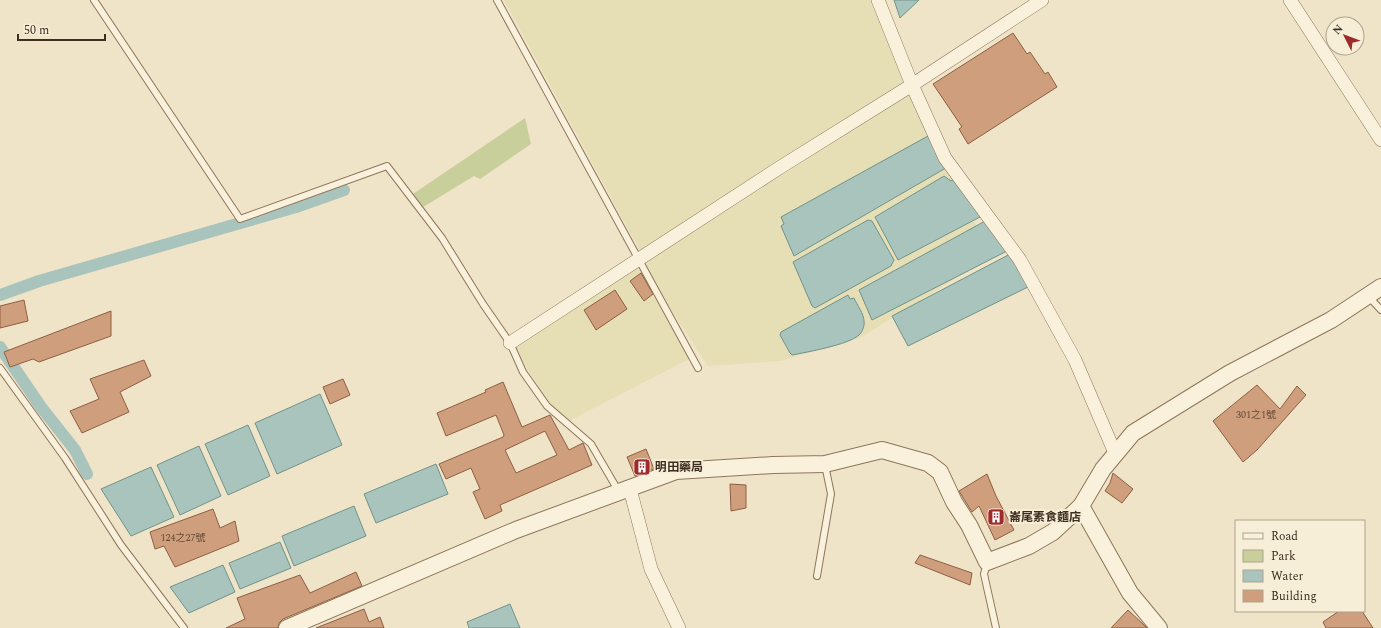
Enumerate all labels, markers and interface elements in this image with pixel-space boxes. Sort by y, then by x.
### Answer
scale bar [18,16,105,42]
north arrow [1325,16,1365,56]
text: 50 m [24,21,49,40]
text: N [1329,21,1347,39]
house number: 301之1號 [1236,407,1276,423]
building icon: 明田藥局 [632,457,652,477]
place label: 明田藥局 [655,458,703,477]
building icon: 崙尾素食麵店 [986,507,1006,527]
place label: 崙尾素食麵店 [1009,508,1081,527]
legend [1235,520,1365,612]
text: Road [1271,527,1298,546]
house number: 124之27號 [161,530,206,546]
text: Park [1271,547,1296,566]
text: Water [1271,567,1303,586]
text: Building [1271,587,1317,606]

